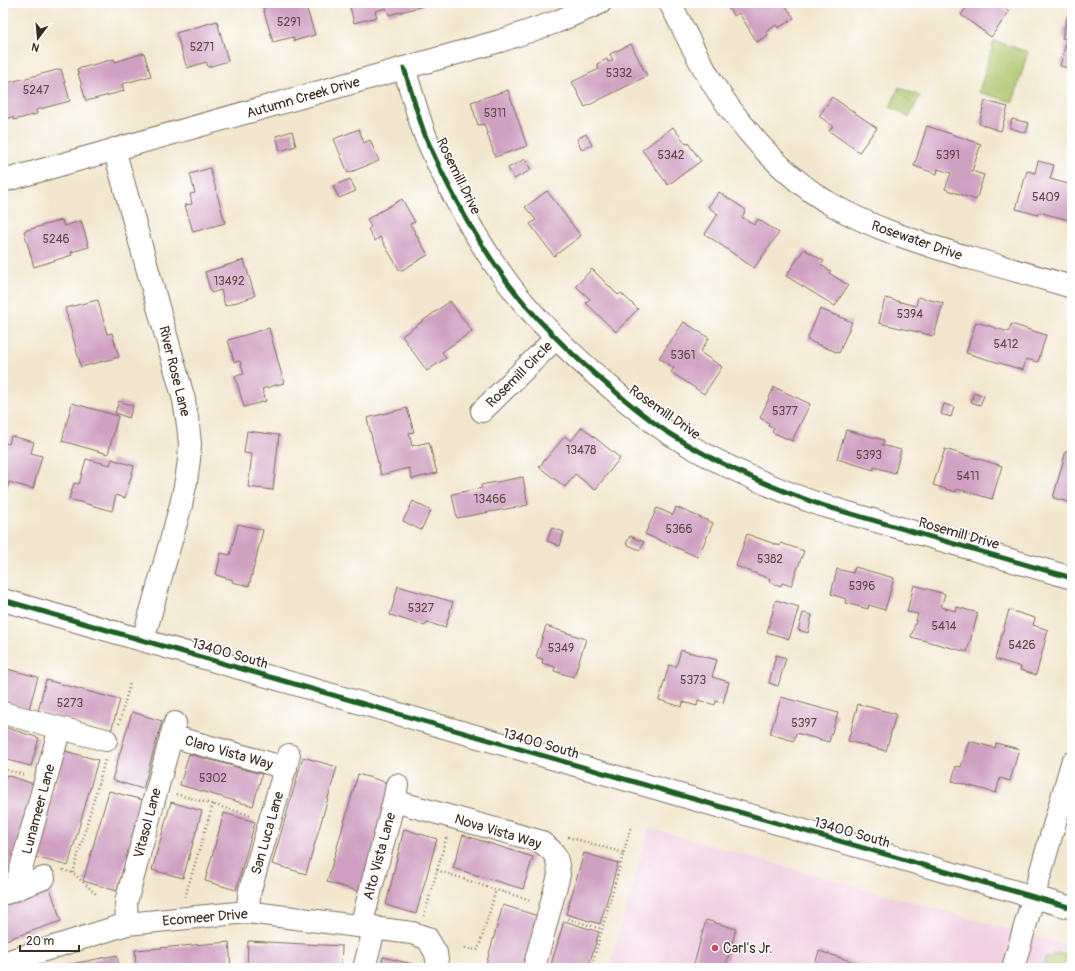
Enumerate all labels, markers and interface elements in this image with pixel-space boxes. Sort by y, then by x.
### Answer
house number: 5291 [277,15,301,30]
north arrow [18,18,58,58]
text: N [29,40,41,54]
house number: 5271 [190,40,214,55]
house number: 5332 [606,66,633,81]
street label: Autumn Creek Drive [244,73,362,122]
house number: 5247 [23,83,50,98]
house number: 5311 [484,106,506,121]
street label: Rosemill Drive [433,135,484,217]
house number: 5342 [658,148,685,163]
house number: 5391 [936,148,960,163]
house number: 5409 [1032,190,1060,205]
street label: Rosewater Drive [869,217,965,264]
house number: 5246 [42,232,70,247]
house number: 13492 [213,274,245,289]
house number: 5394 [897,307,923,322]
street label: River Rose Lane [155,324,194,418]
house number: 5412 [994,337,1019,352]
street label: Rosemill Circle [483,338,556,411]
house number: 5361 [671,348,695,363]
street label: Rosemill Drive [626,382,704,443]
house number: 5377 [772,404,799,419]
house number: 13478 [566,443,596,458]
house number: 5393 [856,448,882,463]
house number: 5411 [957,469,979,484]
house number: 13466 [474,492,506,507]
street label: Rosemill Drive [917,514,1001,553]
house number: 5366 [665,522,693,537]
house number: 5382 [757,552,783,567]
house number: 5396 [849,579,875,594]
house number: 5327 [408,601,435,616]
house number: 5414 [931,619,957,634]
street label: 13400 South [190,634,270,672]
house number: 5426 [1008,638,1036,653]
house number: 5349 [548,641,574,656]
house number: 5373 [680,673,706,688]
house number: 5273 [57,696,83,711]
house number: 5397 [791,716,818,731]
street label: 13400 South [501,724,581,762]
street label: Claro Vista Way [183,732,275,773]
street label: Lunameer Lane [18,762,59,856]
house number: 5302 [199,771,227,786]
street label: Vitasol Lane [130,786,165,860]
street label: San Luca Lane [248,790,287,877]
street label: Alto Vista Lane [360,810,399,902]
street label: Nova Vista Way [453,810,543,853]
street label: 13400 South [812,813,892,851]
street label: Ecomeer Drive [162,905,249,930]
scale bar [20,927,79,953]
text: 20 m [26,934,55,949]
place label: Carl's Jr. [723,940,772,957]
marker: Carl's Jr. [710,943,720,953]

